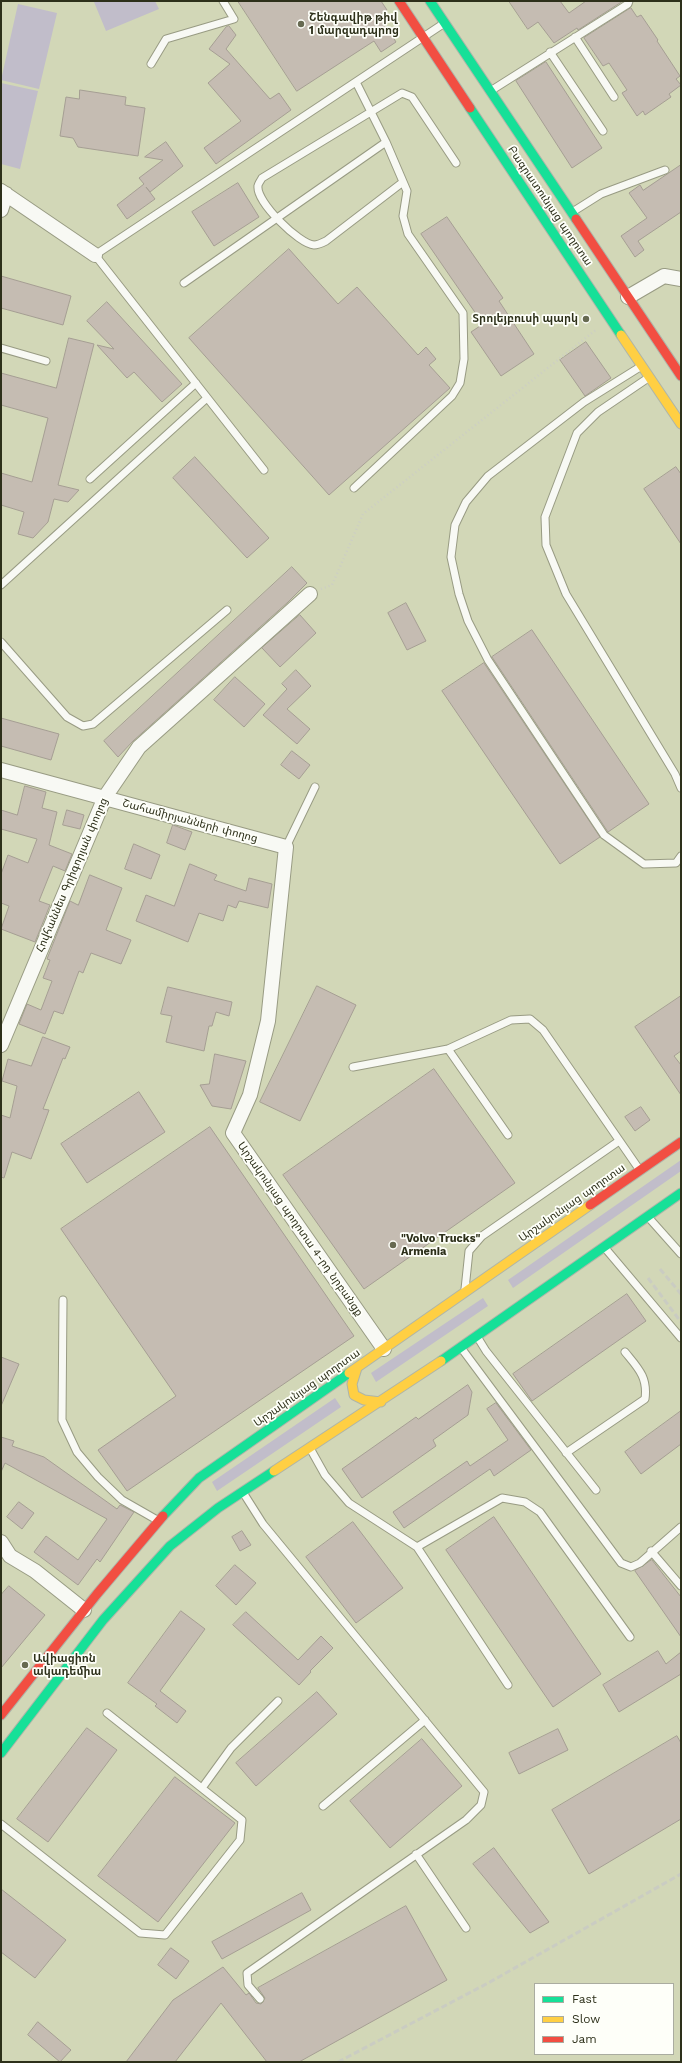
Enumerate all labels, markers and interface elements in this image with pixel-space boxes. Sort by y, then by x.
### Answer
place label: Շենգավիթ թիվ 1 մարզադպրոց [309,11,399,37]
marker: Շենգավիթ թիվ 1 մարզադպրոց [296,19,306,29]
street label: Բագրատունյաց պողոտա [505,144,595,268]
place label: Տրոլեյբուսի պարկ [473,312,578,326]
marker: Տրոլեյբուսի պարկ [581,314,591,324]
street label: Հովհաննես Գրիգորյան փողոց [33,796,111,954]
street label: Շահամիրյանների փողոց [121,797,259,845]
street label: Արշակունյաց պողոտա 4-րդ նրբանցք [234,1139,366,1319]
street label: Արշակունյաց պողոտա [516,1161,628,1245]
place label: "Volvo Trucks" Armenia [401,1232,480,1258]
marker: "Volvo Trucks" Armenia [388,1240,398,1250]
street label: Արշակունյաց պողոտա [251,1346,363,1430]
place label: Ավիացիոն ակադեմիա [33,1652,101,1678]
marker: Ավիացիոն ակադեմիա [20,1660,30,1670]
legend [534,1983,674,2055]
text: Fast [572,1992,597,2006]
text: Slow [572,2012,600,2026]
text: Jam [572,2032,597,2046]

